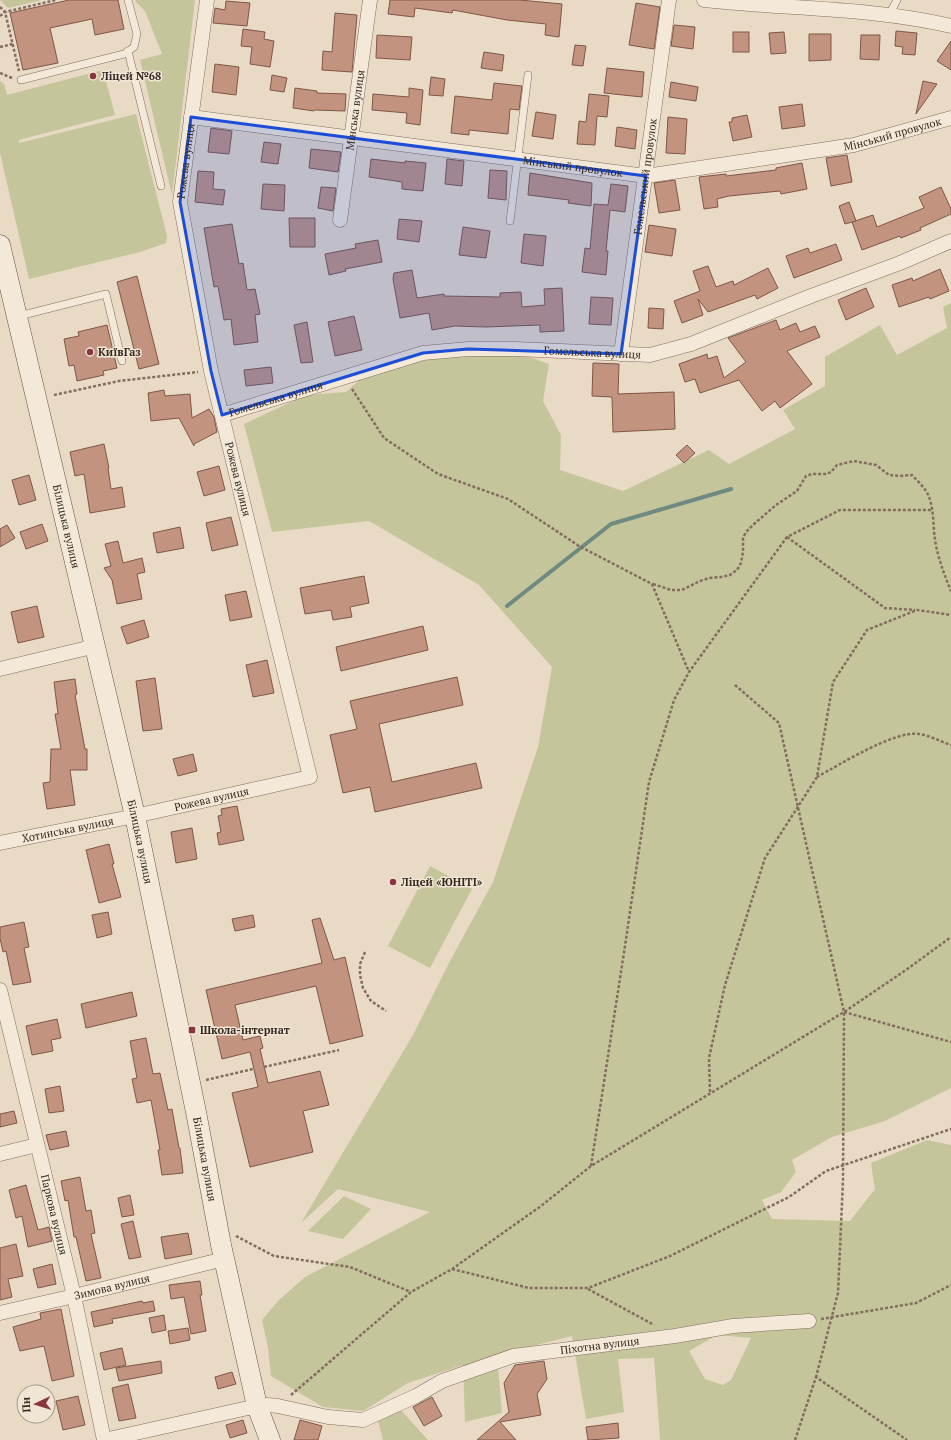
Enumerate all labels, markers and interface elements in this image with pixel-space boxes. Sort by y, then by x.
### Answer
place label: Ліцей №68 [100,69,161,83]
street label: Мінська вулиця [343,69,367,151]
marker: Ліцей №68 [88,71,98,81]
street label: Мінський провулок [843,114,943,153]
street label: Гомельський провулок [630,118,660,236]
street label: Рожева вулиця [173,122,197,200]
street label: Мінський провулок [522,153,624,180]
street label: Гомельська вулиця [543,343,642,362]
place label: КиївГаз [98,345,141,359]
marker: КиївГаз [85,347,95,357]
street label: Гомельська вулиця [227,377,324,420]
street label: Рожева вулиця [222,440,254,518]
street label: Білицька вулиця [50,483,83,570]
street label: Рожева вулиця [173,784,250,814]
street label: Білицька вулиця [124,798,156,885]
street label: Хотинська вулиця [21,813,115,845]
place label: Ліцей «ЮНІТІ» [400,875,483,889]
marker: Ліцей «ЮНІТІ» [388,877,398,887]
place label: Школа-інтернат [200,1023,290,1037]
marker: Школа-інтернат [187,1025,197,1035]
street label: Білицька вулиця [190,1116,220,1203]
street label: Паркова вулиця [38,1173,71,1256]
street label: Зимова вулиця [73,1271,151,1303]
street label: Піхотна вулиця [559,1333,640,1357]
north arrow [16,1384,56,1424]
text: Пн [18,1396,34,1413]

